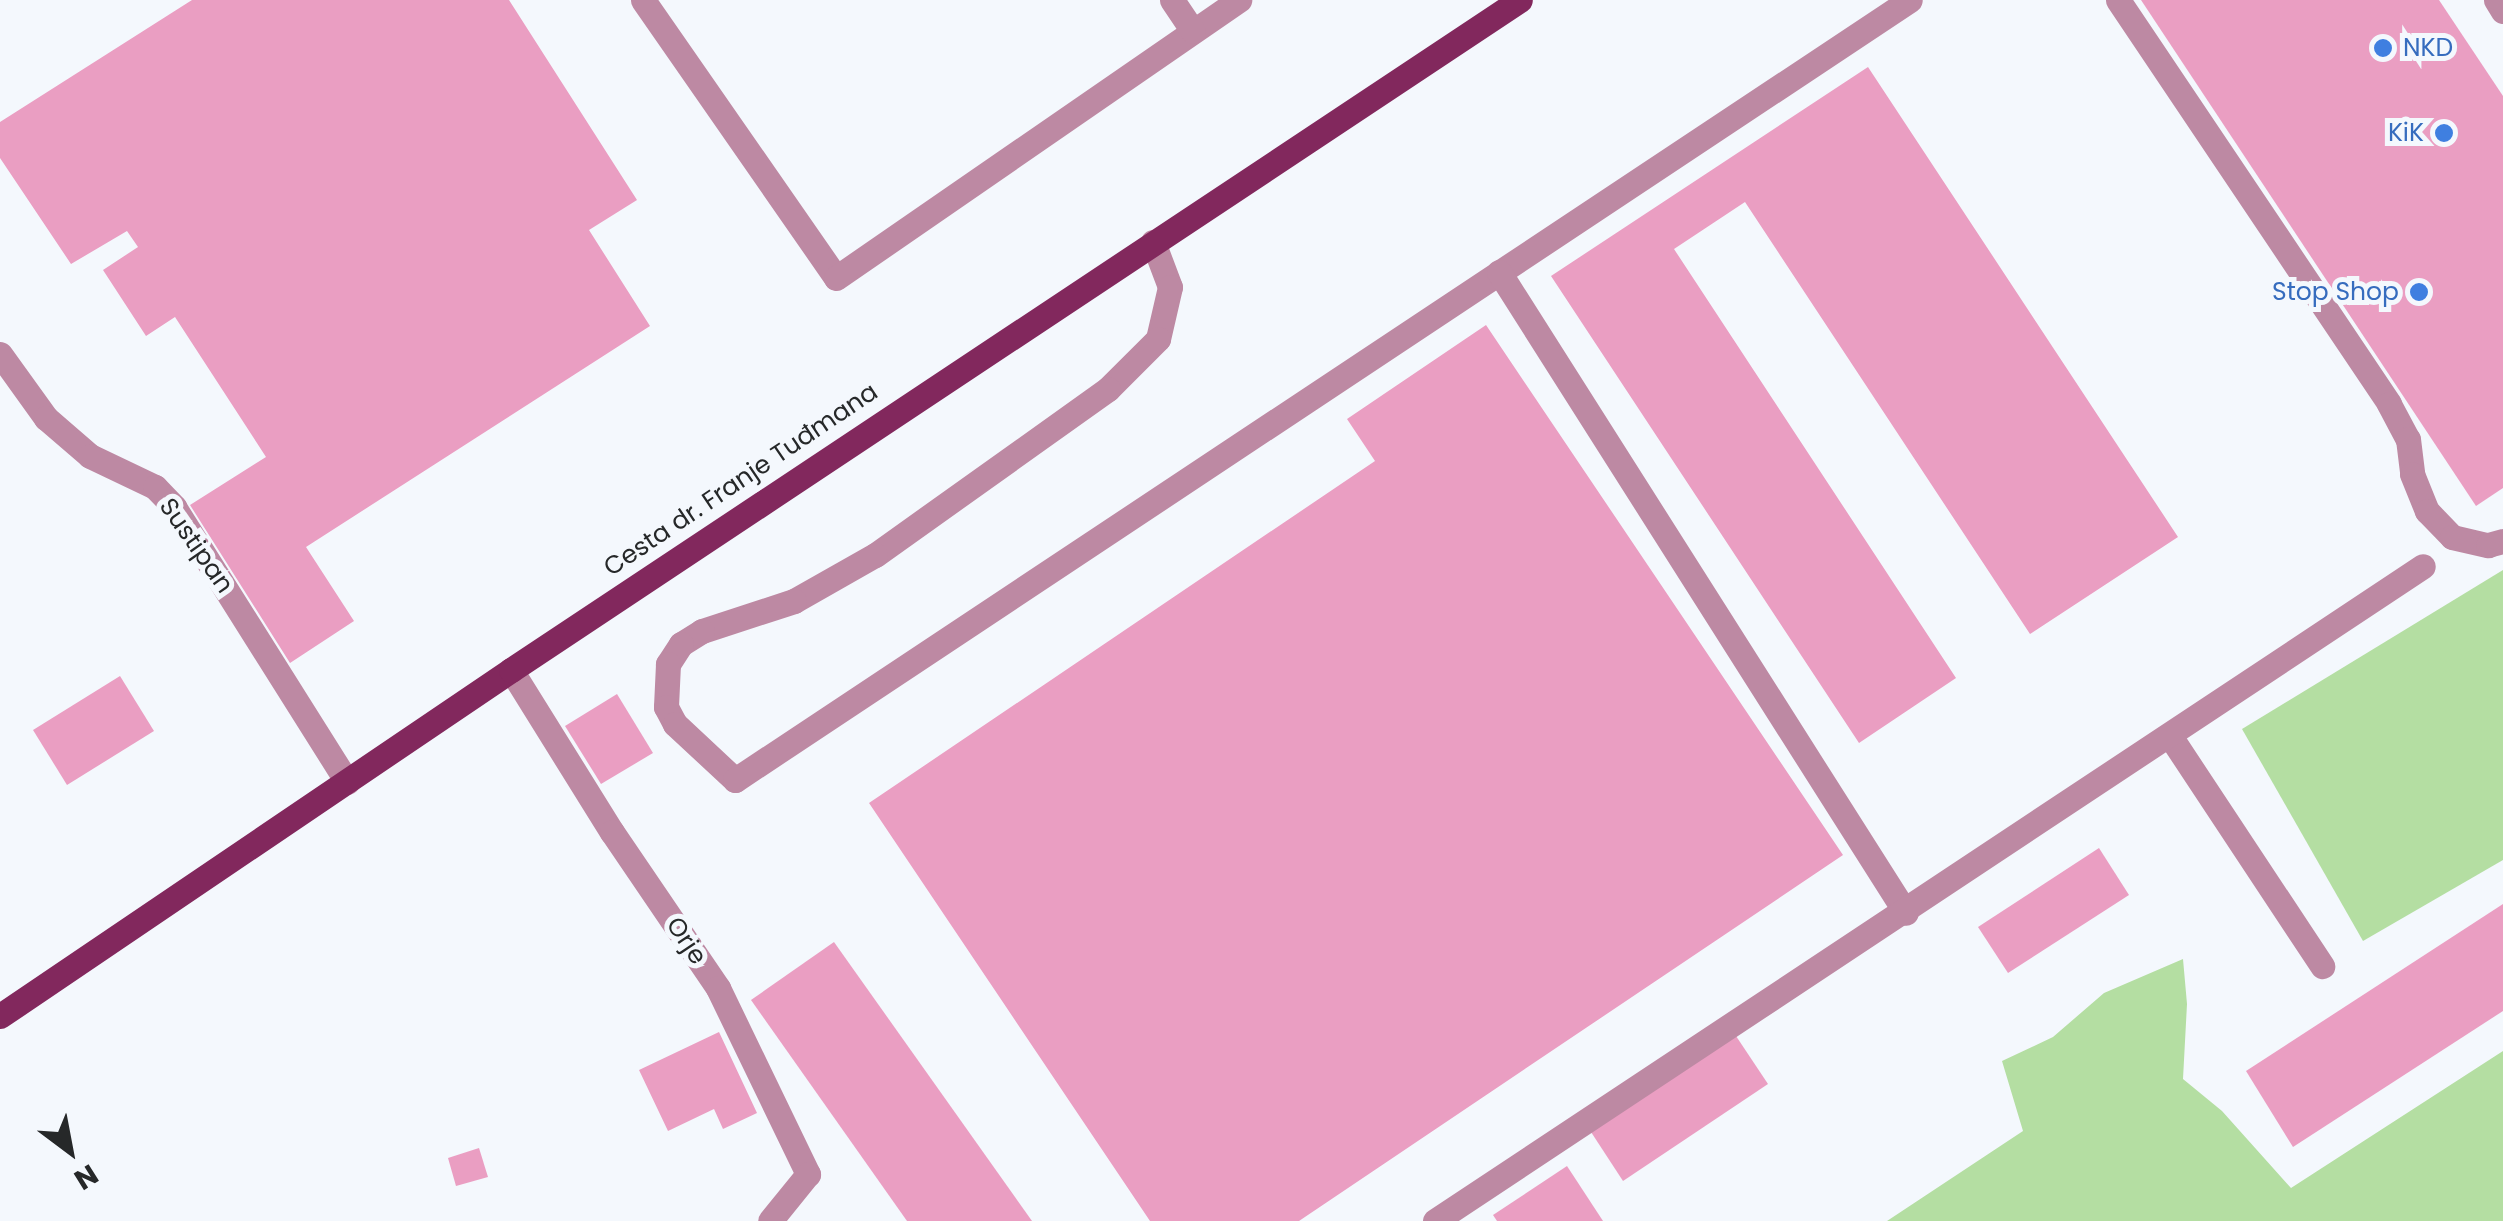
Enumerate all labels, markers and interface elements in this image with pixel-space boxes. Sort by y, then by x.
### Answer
place label: NKD [2403,33,2453,63]
marker: NKD [2372,37,2394,59]
place label: KiK [2388,118,2424,148]
marker: KiK [2433,122,2455,144]
place label: Stop Shop [2272,277,2399,307]
marker: Stop Shop [2408,281,2430,303]
street label: Cesta dr. Franje Tuđmana [598,377,884,583]
street label: Sustipan [153,493,239,599]
street label: Orje [659,912,713,970]
north arrow [20,1101,120,1201]
text: N [67,1155,105,1199]

